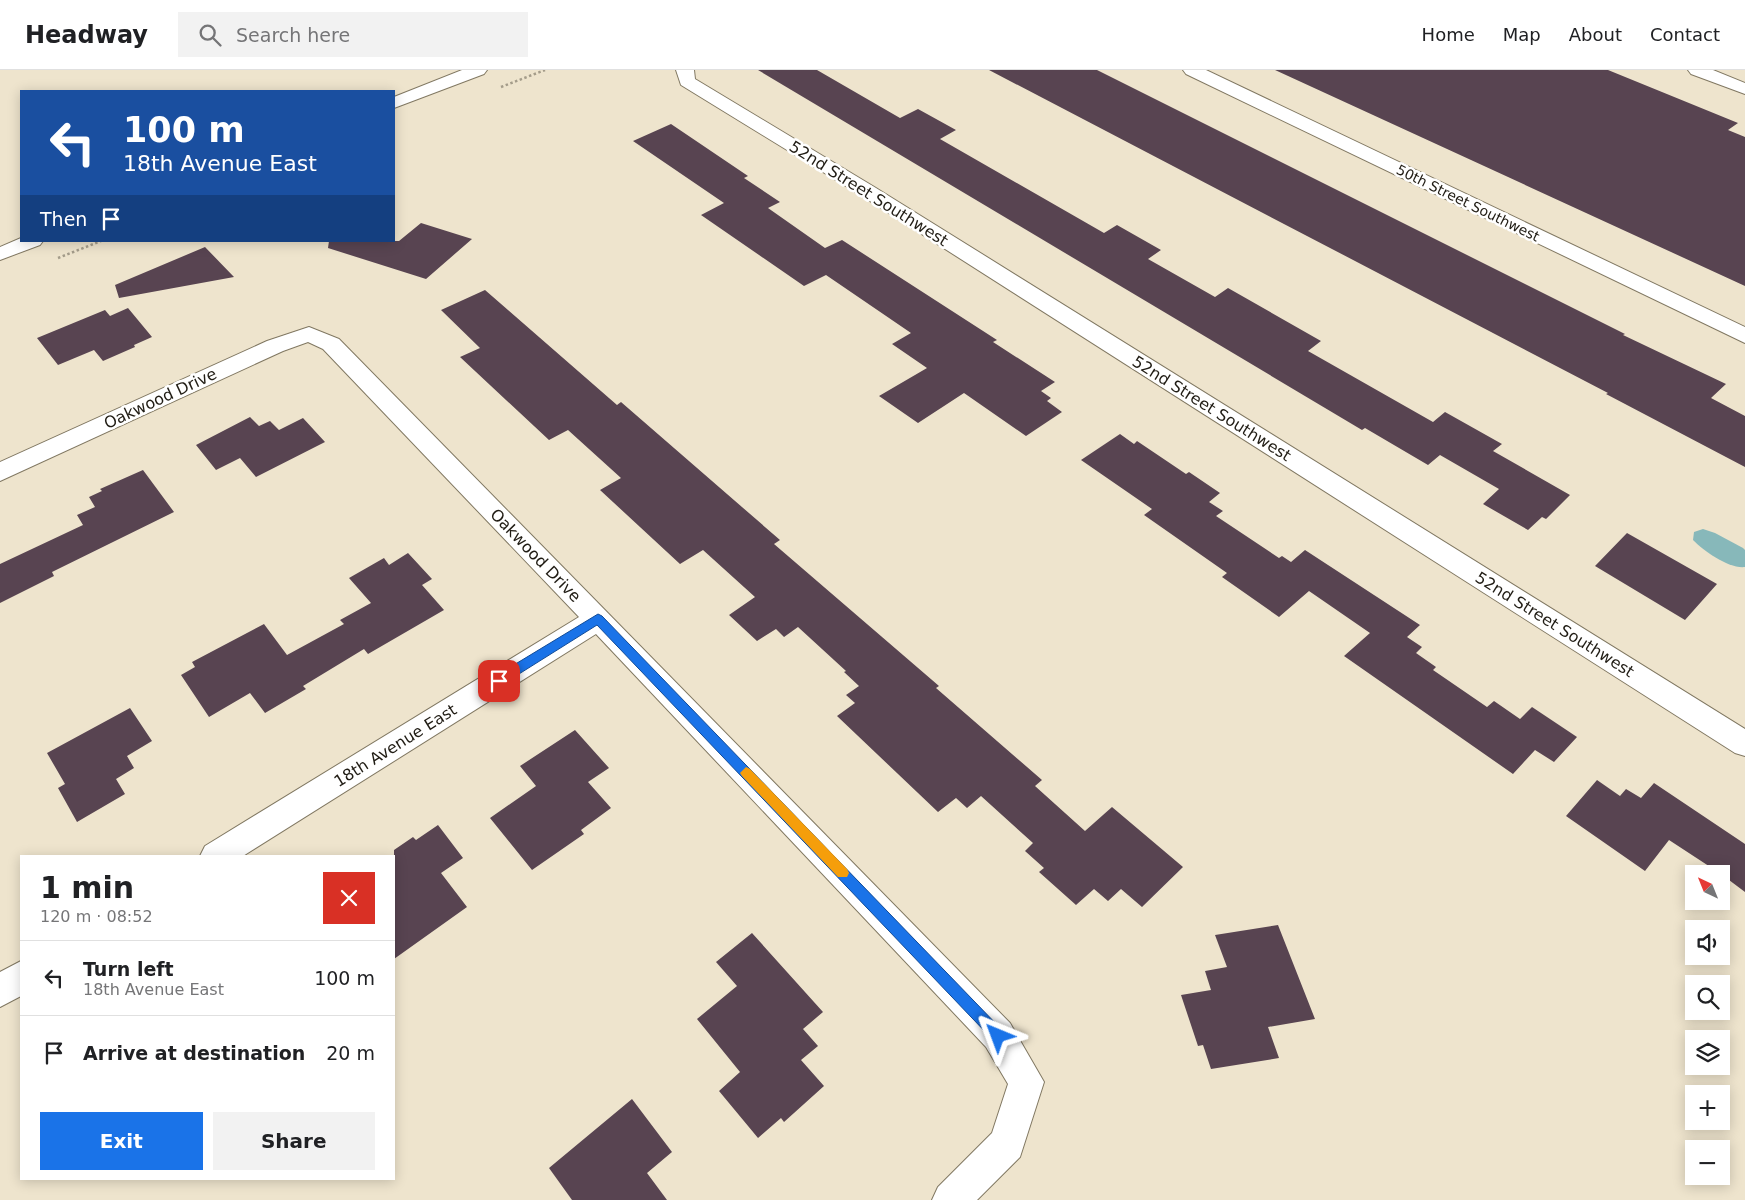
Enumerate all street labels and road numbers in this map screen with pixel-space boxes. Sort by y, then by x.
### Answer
street label: 52nd Street Southwest [786,137,952,250]
street label: 50th Street Southwest [1394,161,1543,245]
street label: 52nd Street Southwest [1129,352,1295,465]
street label: Oakwood Drive [101,364,220,433]
street label: Oakwood Drive [486,505,585,606]
street label: 52nd Street Southwest [1472,568,1638,681]
street label: 18th Avenue East [330,700,460,791]

